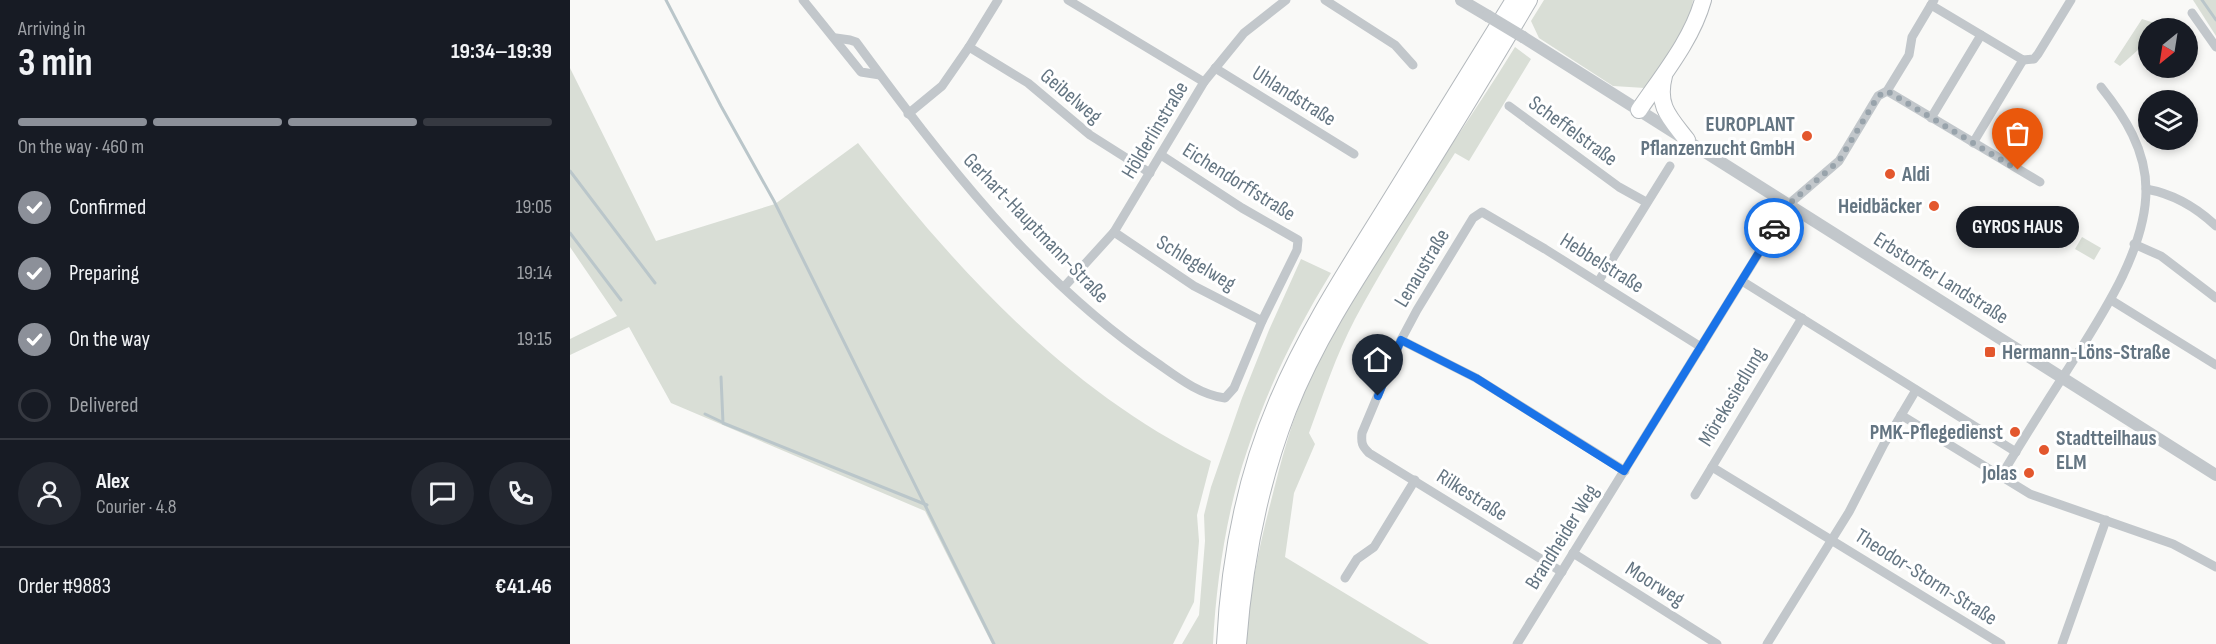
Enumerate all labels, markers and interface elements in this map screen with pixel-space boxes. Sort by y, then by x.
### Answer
text: Arriving in [18,17,86,41]
north arrow [2138,18,2198,78]
map controls [2138,18,2198,150]
text: 19:34–19:39 [451,38,552,65]
text: 3 min [18,40,93,87]
street label: Uhlandstraße [1247,60,1341,132]
street label: Geibelweg [1035,63,1107,129]
street label: Hölderlinstraße [1116,77,1194,183]
street label: Scheffelstraße [1524,90,1622,172]
button: layers [2138,90,2198,150]
pin [1992,108,2043,170]
place label: EUROPLANT Pflanzenzucht GmbH [1640,112,1795,161]
icon: bag [2001,117,2034,150]
marker: EUROPLANT Pflanzenzucht GmbH [1800,129,1814,143]
text: On the way · 460 m [18,135,144,159]
street label: Eichendorffstraße [1178,137,1300,227]
street label: Gerhart-Hauptmann-Straße [958,148,1114,308]
place label: Aldi [1901,162,1930,187]
marker: Aldi [1883,167,1897,181]
icon: check [18,191,51,224]
text: Confirmed [69,194,146,221]
place label: Heidbäcker [1838,194,1923,219]
text: 19:05 [515,195,552,219]
courier [1744,198,1804,258]
marker: Heidbäcker [1927,199,1941,213]
callout: GYROS HAUS [1956,206,2080,248]
icon: car [1758,212,1791,245]
text: GYROS HAUS [1972,215,2063,239]
street label: Lenaustraße [1389,224,1455,312]
street label: Erbstorfer Landstraße [1869,227,2013,329]
street label: Hebbelstraße [1556,228,1648,298]
street label: Schlegelweg [1152,230,1240,296]
icon: check [18,257,51,290]
text: Preparing [69,260,139,287]
text: 19:14 [517,261,552,285]
icon: check [18,323,51,356]
text: On the way [69,326,150,353]
text: 19:15 [517,327,552,351]
pin [1352,334,1403,396]
place label: Hermann-Löns-Straße [2002,340,2170,365]
icon: home [1361,343,1394,376]
street label: Mörekesiedlung [1693,343,1771,451]
marker: Hermann-Löns-Straße [1983,345,1997,359]
text: Delivered [69,392,138,419]
place label: PMK-Pflegedienst [1870,420,2003,445]
marker: PMK-Pflegedienst [2008,425,2022,439]
place label: Stadtteilhaus ELM [2056,426,2157,475]
marker: Stadtteilhaus ELM [2037,443,2051,457]
place label: Jolas [1981,461,2017,486]
button: person [18,462,81,525]
button: chat [411,462,474,525]
button: phone [489,462,552,525]
street label: Rilkestraße [1432,464,1512,526]
marker: Jolas [2022,466,2036,480]
text: Alex [96,468,129,495]
street label: Brandheider Weg [1520,480,1604,594]
text: Courier · 4.8 [96,495,177,519]
street label: Theodor-Storm-Straße [1850,523,2002,631]
street label: Moorweg [1621,556,1689,612]
text: Order #9883 [18,573,111,600]
text: €41.46 [495,573,552,600]

